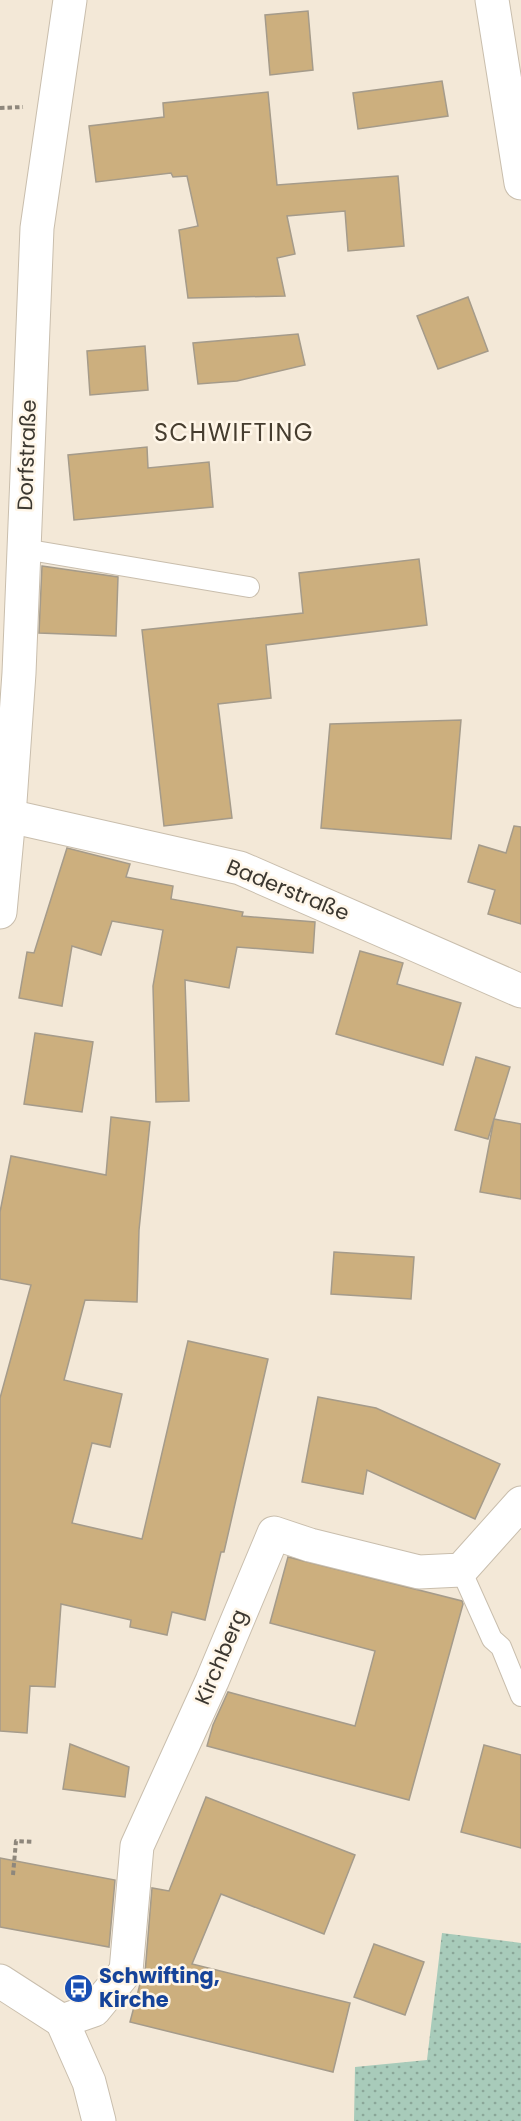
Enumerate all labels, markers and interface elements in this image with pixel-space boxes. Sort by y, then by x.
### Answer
street label: Dorfstraße [10,399,43,511]
district label: SCHWIFTING [154,416,314,449]
street label: Baderstraße [222,852,354,927]
street label: Kirchberg [187,1605,254,1709]
place label: Schwifting, Kirche [99,1961,220,2014]
bus stop icon: Schwifting, Kirche [62,1972,94,2004]

